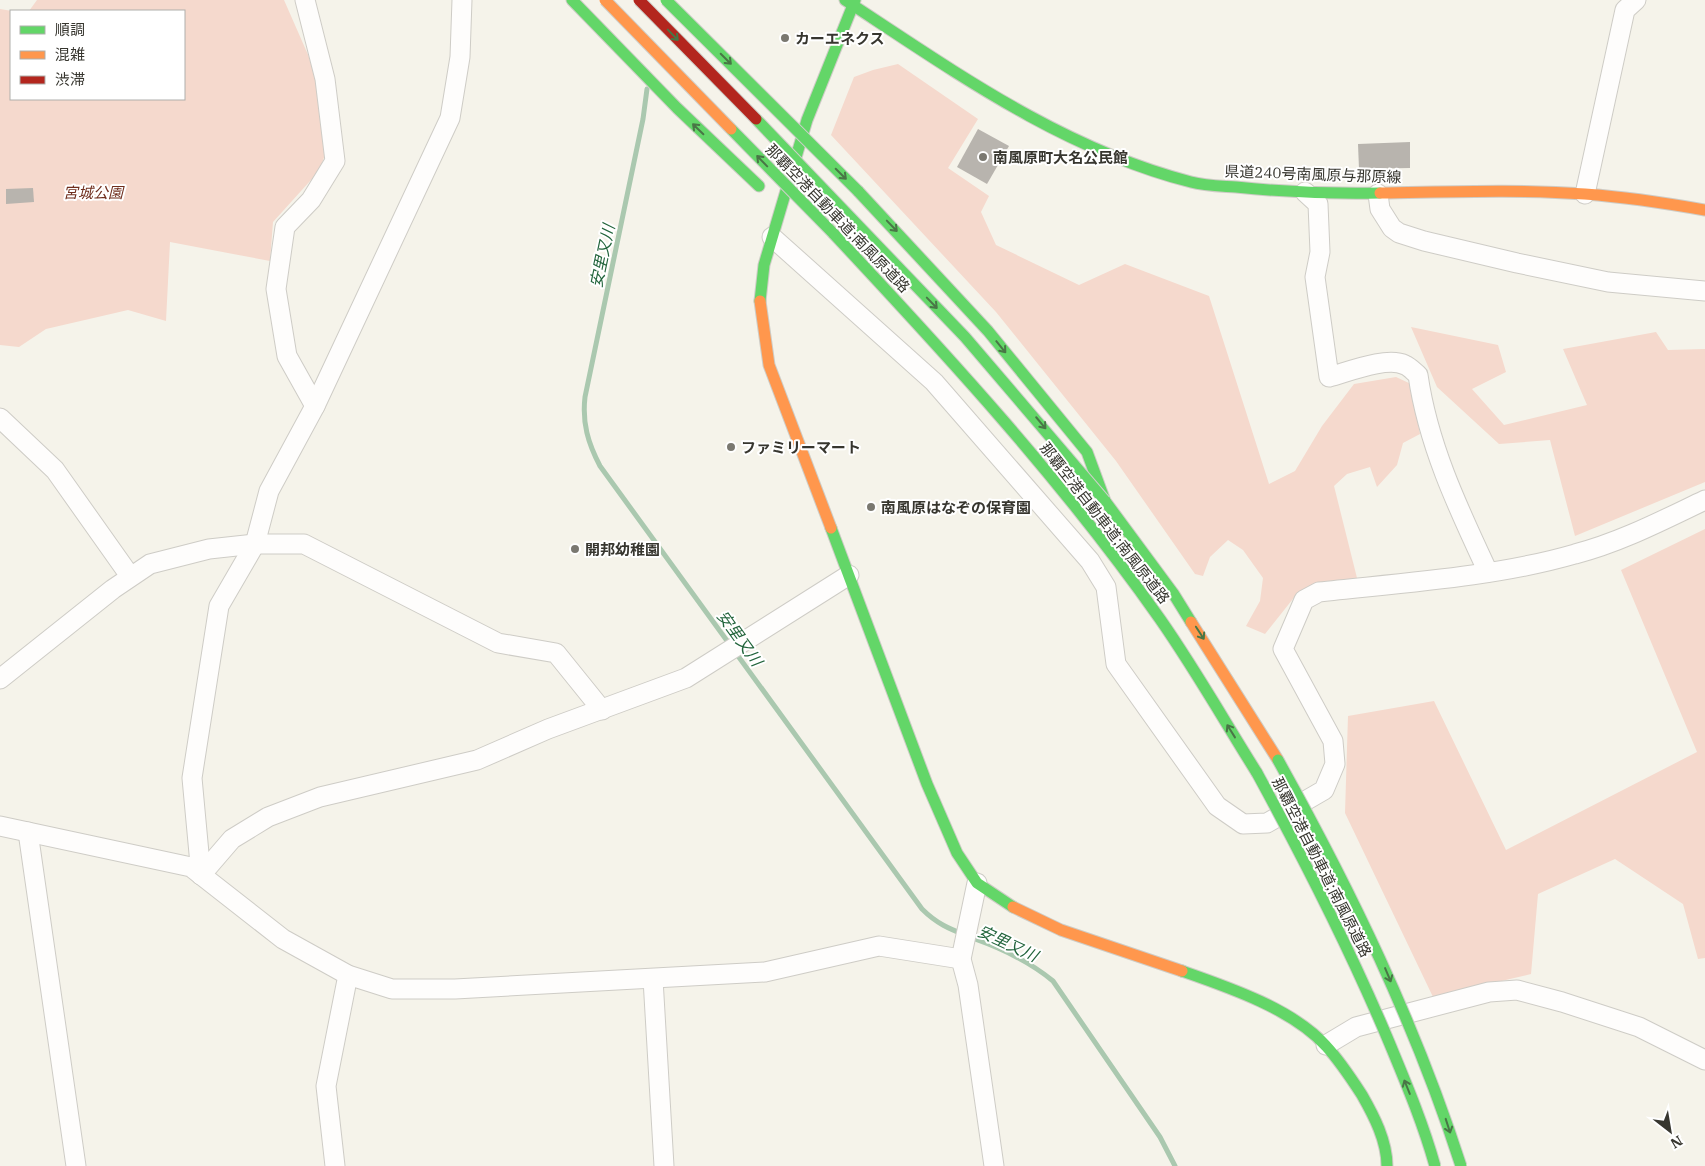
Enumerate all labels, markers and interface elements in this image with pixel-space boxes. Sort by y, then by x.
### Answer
legend [10,10,185,100]
text: 順調 [55,20,85,39]
one-way arrow [667,29,679,41]
place label: カーエネクス [795,29,885,48]
marker: カーエネクス [779,32,791,44]
text: 混雑 [55,45,85,64]
one-way arrow [720,53,732,65]
text: 渋滞 [55,70,85,89]
one-way arrow [692,123,704,135]
street label: 那覇空港自動車道;南風原道路 [762,140,914,296]
place label: 南風原町大名公民館 [993,148,1128,167]
marker: 南風原町大名公民館 [977,151,989,163]
one-way arrow [756,154,768,167]
street label: 県道240号南風原与那原線 [1224,161,1402,187]
one-way arrow [835,168,847,180]
park label: 宮城公園 [63,183,125,202]
one-way arrow [886,220,898,232]
water label: 安里又川 [586,221,619,289]
one-way arrow [926,296,938,309]
one-way arrow [995,340,1006,353]
one-way arrow [1035,417,1046,430]
place label: ファミリーマート [741,438,861,457]
street label: 那覇空港自動車道;南風原道路 [1036,439,1174,607]
marker: ファミリーマート [725,441,737,453]
place label: 南風原はなぞの保育園 [881,498,1031,517]
marker: 南風原はなぞの保育園 [865,501,877,513]
place label: 開邦幼稚園 [585,540,660,559]
marker: 開邦幼稚園 [569,543,581,555]
water label: 安里又川 [713,606,768,671]
one-way arrow [1195,626,1205,640]
one-way arrow [1226,725,1236,739]
street label: 那覇空港自動車道;南風原道路 [1268,774,1376,960]
water label: 安里又川 [975,920,1043,966]
one-way arrow [1384,967,1393,982]
one-way arrow [1402,1080,1412,1095]
north arrow [1645,1106,1695,1156]
one-way arrow [1443,1117,1453,1133]
text: N [1667,1132,1686,1153]

